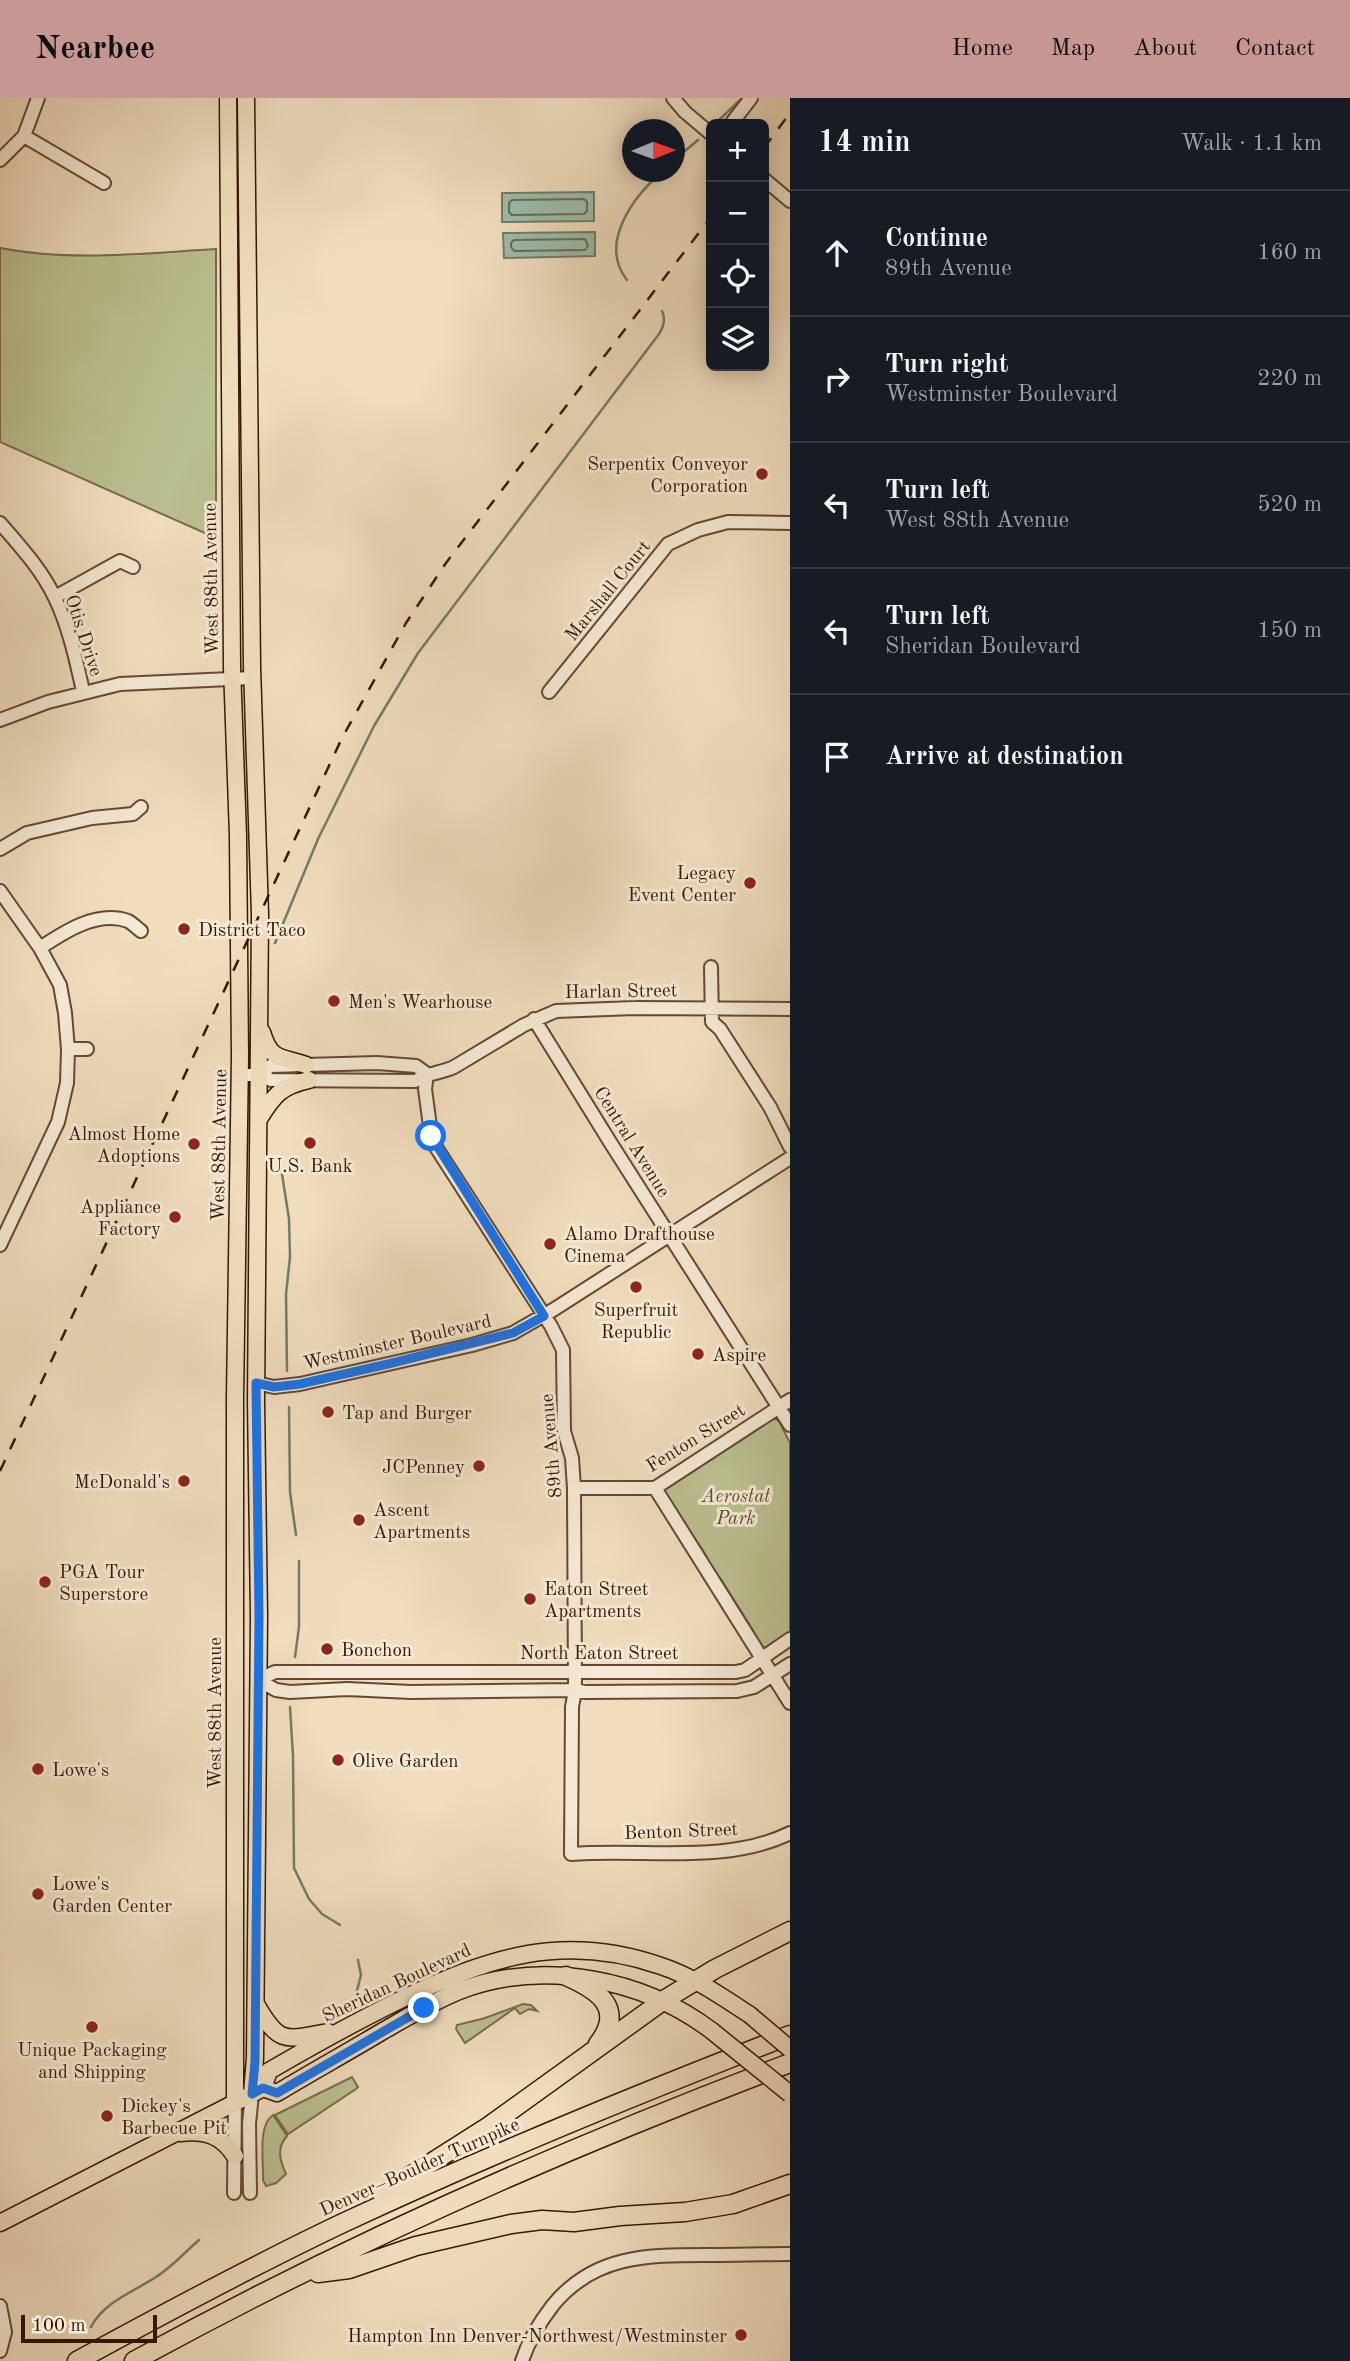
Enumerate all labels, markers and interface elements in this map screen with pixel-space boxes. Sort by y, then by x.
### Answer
text: Nearbee [35,33,155,66]
text: Home [952,37,1013,61]
text: Map [1051,37,1095,61]
text: About [1133,37,1197,61]
text: Contact [1235,37,1315,61]
north arrow [622,119,685,182]
map controls [706,119,769,371]
button: + [706,119,769,182]
text: 14 min [818,128,911,158]
text: Walk · 1.1 km [1181,132,1322,155]
button: − [706,182,769,245]
text: Continue [885,226,988,252]
icon: ahead [818,234,856,272]
text: 160 m [1257,241,1322,264]
button: locate [706,245,769,308]
text: 89th Avenue [885,257,1012,280]
button: layers [706,308,769,371]
text: Turn right [885,352,1008,378]
icon: right [818,360,856,398]
text: 220 m [1257,367,1322,390]
text: Westminster Boulevard [885,383,1118,406]
place label: Serpentix Conveyor Corporation [587,456,748,497]
marker: Serpentix Conveyor Corporation [754,466,770,482]
text: Turn left [885,478,990,504]
icon: left [818,486,856,524]
text: 520 m [1257,493,1322,516]
street label: West 88th Avenue [202,503,223,655]
text: West 88th Avenue [885,509,1069,532]
street label: Marshall Court [563,538,655,645]
street label: Otis Drive [61,593,105,679]
text: Turn left [885,604,990,630]
icon: left [818,612,856,650]
text: 150 m [1257,619,1322,642]
text: Sheridan Boulevard [885,635,1081,658]
icon: arrive [818,738,856,776]
text: Arrive at destination [885,744,1124,770]
place label: Legacy Event Center [628,865,736,906]
marker: Legacy Event Center [742,875,758,891]
marker: District Taco [176,921,192,937]
place label: District Taco [198,922,306,941]
street label: Harlan Street [565,982,678,1003]
marker: Men's Wearhouse [326,993,342,1009]
place label: Men's Wearhouse [348,994,492,1013]
street label: West 88th Avenue [210,1069,231,1221]
street label: Central Avenue [589,1084,672,1201]
route start [415,1120,446,1151]
place label: Almost Home Adoptions [67,1126,180,1167]
marker: U.S. Bank [302,1135,318,1151]
marker: Almost Home Adoptions [186,1136,202,1152]
place label: U.S. Bank [267,1158,353,1177]
place label: Appliance Factory [80,1199,161,1240]
marker: Appliance Factory [167,1209,183,1225]
place label: Alamo Drafthouse Cinema [564,1226,715,1267]
marker: Alamo Drafthouse Cinema [542,1236,558,1252]
marker: Superfruit Republic [628,1279,644,1295]
place label: Superfruit Republic [594,1302,678,1343]
street label: Westminster Boulevard [302,1313,494,1374]
marker: Aspire [690,1346,706,1362]
place label: Aspire [712,1347,766,1366]
street label: 89th Avenue [538,1393,567,1499]
street label: Fenton Street [644,1401,749,1477]
marker: Tap and Burger [320,1404,336,1420]
place label: Tap and Burger [342,1405,472,1424]
marker: JCPenney [471,1458,487,1474]
place label: JCPenney [382,1459,465,1478]
marker: McDonald's [176,1473,192,1489]
place label: McDonald's [74,1474,170,1493]
park label: Aerostat Park [701,1488,771,1529]
place label: Ascent Apartments [373,1502,470,1543]
marker: Ascent Apartments [351,1512,367,1528]
place label: PGA Tour Superstore [59,1564,148,1605]
marker: PGA Tour Superstore [37,1574,53,1590]
place label: Eaton Street Apartments [544,1581,649,1622]
marker: Eaton Street Apartments [522,1591,538,1607]
street label: West 88th Avenue [207,1637,226,1789]
marker: Bonchon [319,1641,335,1657]
place label: Bonchon [341,1642,412,1661]
street label: North Eaton Street [520,1645,678,1664]
marker: Olive Garden [330,1752,346,1768]
place label: Olive Garden [352,1753,459,1772]
marker: Lowe's [30,1761,46,1777]
place label: Lowe's [52,1762,109,1781]
street label: Benton Street [624,1821,738,1844]
place label: Lowe's Garden Center [52,1876,172,1917]
marker: Lowe's Garden Center [30,1886,46,1902]
street label: Sheridan Boulevard [320,1941,474,2027]
route end [408,1992,439,2023]
marker: Unique Packaging and Shipping [84,2019,100,2035]
place label: Unique Packaging and Shipping [18,2042,167,2083]
place label: Dickey's Barbecue Pit [121,2098,227,2139]
marker: Dickey's Barbecue Pit [99,2108,115,2124]
street label: Denver–Boulder Turnpike [317,2116,523,2221]
scale bar [21,2312,158,2344]
text: 100 m [32,2317,85,2336]
marker: Hampton Inn Denver-Northwest/Westminster [733,2327,749,2343]
place label: Hampton Inn Denver-Northwest/Westminster [347,2328,727,2347]

